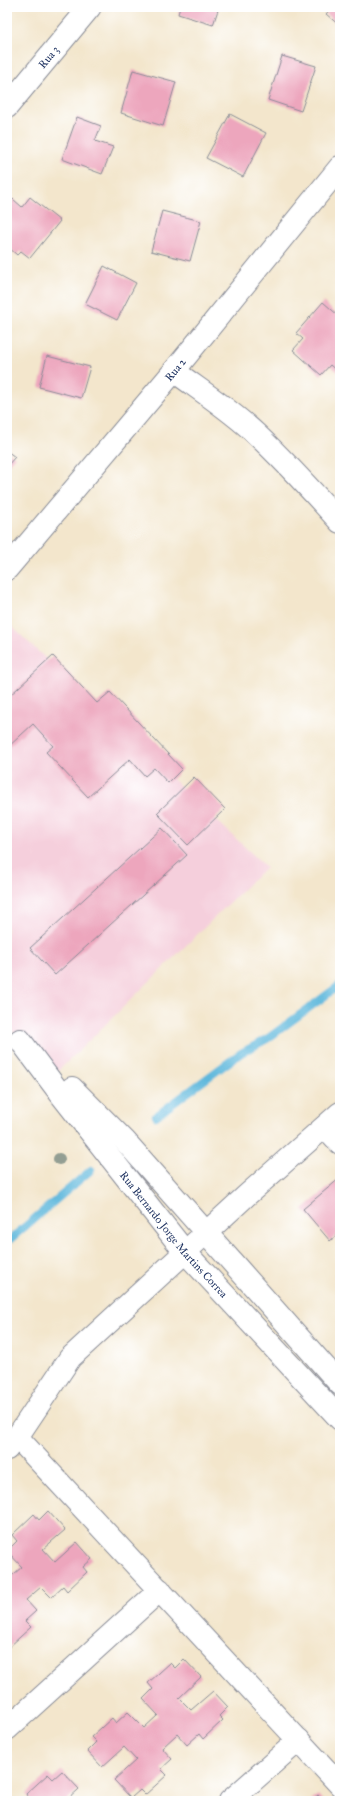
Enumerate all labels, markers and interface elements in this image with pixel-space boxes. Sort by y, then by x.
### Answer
street label: Rua 3 [36,43,61,71]
street label: Rua 2 [162,355,189,384]
street label: Rua Bernardo Jorge Martins Correa [117,1169,231,1300]

